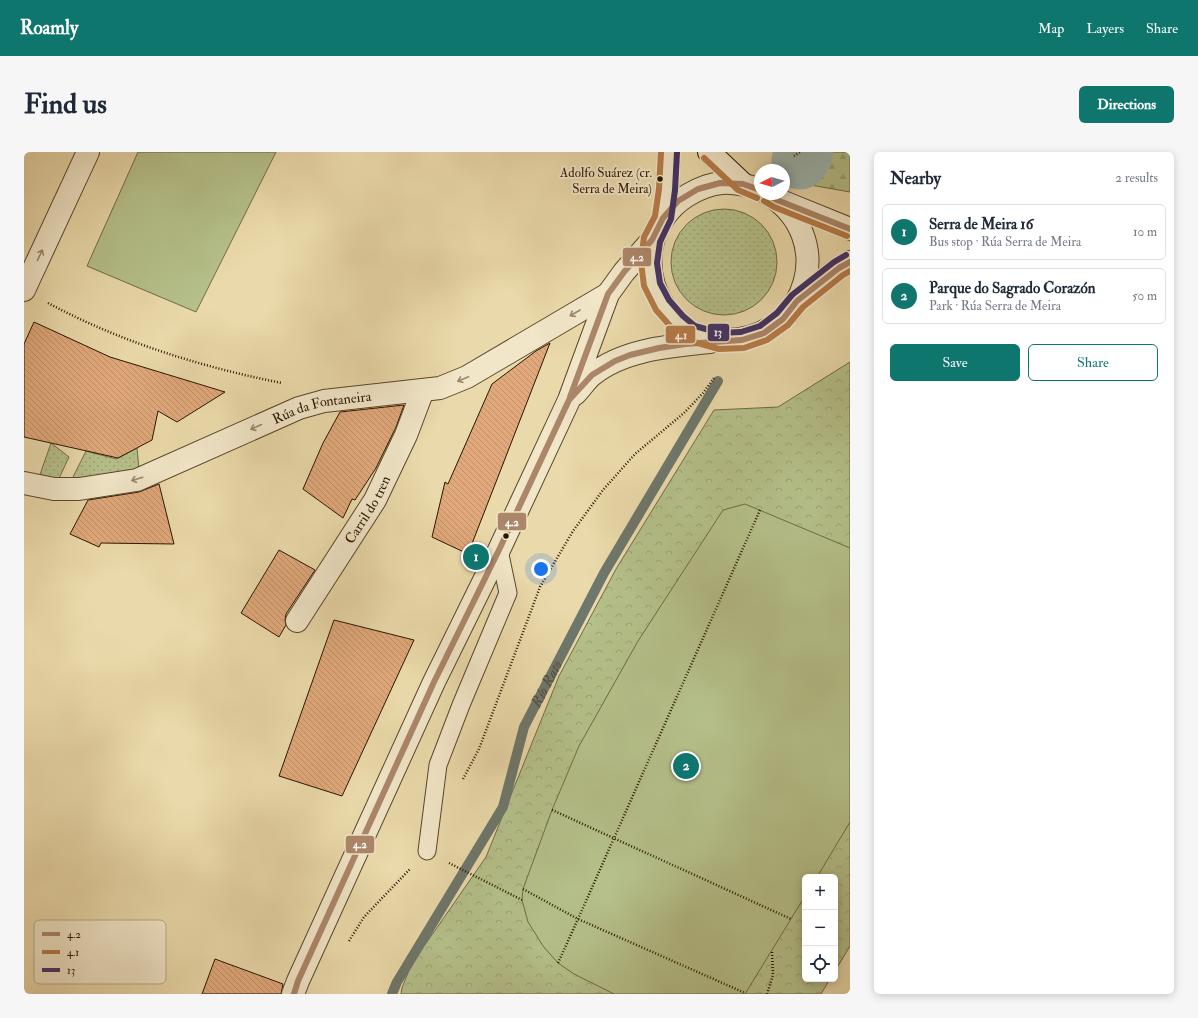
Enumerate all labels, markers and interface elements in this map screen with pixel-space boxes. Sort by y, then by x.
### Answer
text: Roamly [20,16,78,40]
text: Map [1038,20,1064,37]
text: Layers [1086,20,1124,37]
text: Share [1146,20,1178,37]
button: Directions [1079,86,1174,123]
text: Find us [24,87,107,122]
north arrow [754,164,790,200]
place label: Adolfo Suárez (cr. Serra de Meira) [559,165,652,197]
text: Nearby [890,168,941,189]
text: 2 results [1115,170,1158,186]
marker: Adolfo Suárez (cr. Serra de Meira) [655,174,665,184]
text: Serra de Meira 16 [929,215,1033,234]
text: 1 [902,224,906,240]
text: 10 m [1133,224,1157,240]
text: Bus stop · Rúa Serra de Meira [929,234,1081,250]
line badge: 4.2 [622,247,652,267]
one-way arrow [37,249,44,261]
text: 4.2 [629,251,644,265]
text: Parque do Sagrado Corazón [929,279,1096,298]
text: 2 [901,288,907,304]
text: 50 m [1132,288,1157,304]
text: Park · Rúa Serra de Meira [929,298,1061,314]
one-way arrow [569,310,581,318]
line badge: 13 [707,323,730,342]
line badge: 4.1 [665,325,696,344]
text: 13 [714,326,722,339]
text: 4.1 [674,329,687,343]
button: Save [890,344,1020,381]
button: Share [1028,344,1158,381]
one-way arrow [457,376,469,383]
street label: Rúa da Fontaneira [270,388,372,428]
one-way arrow [250,424,262,431]
street label: Carril do tren [341,473,394,547]
one-way arrow [131,476,144,483]
line badge: 4.2 [497,512,527,531]
text: 4.2 [504,516,519,530]
unlabelled marker [501,531,511,541]
pin: 1 [463,542,489,572]
your location [531,559,551,579]
water label: Río Rato [526,657,567,712]
pin: 2 [673,751,699,781]
line badge: 4.2 [345,835,375,854]
text: 4.2 [352,838,367,852]
map controls [802,874,838,982]
button: + [802,874,838,910]
button: − [802,910,838,946]
legend [34,920,166,984]
text: 4.2 [67,928,81,941]
text: 4.1 [67,946,79,959]
button: locate [802,946,838,982]
text: 13 [67,964,75,977]

